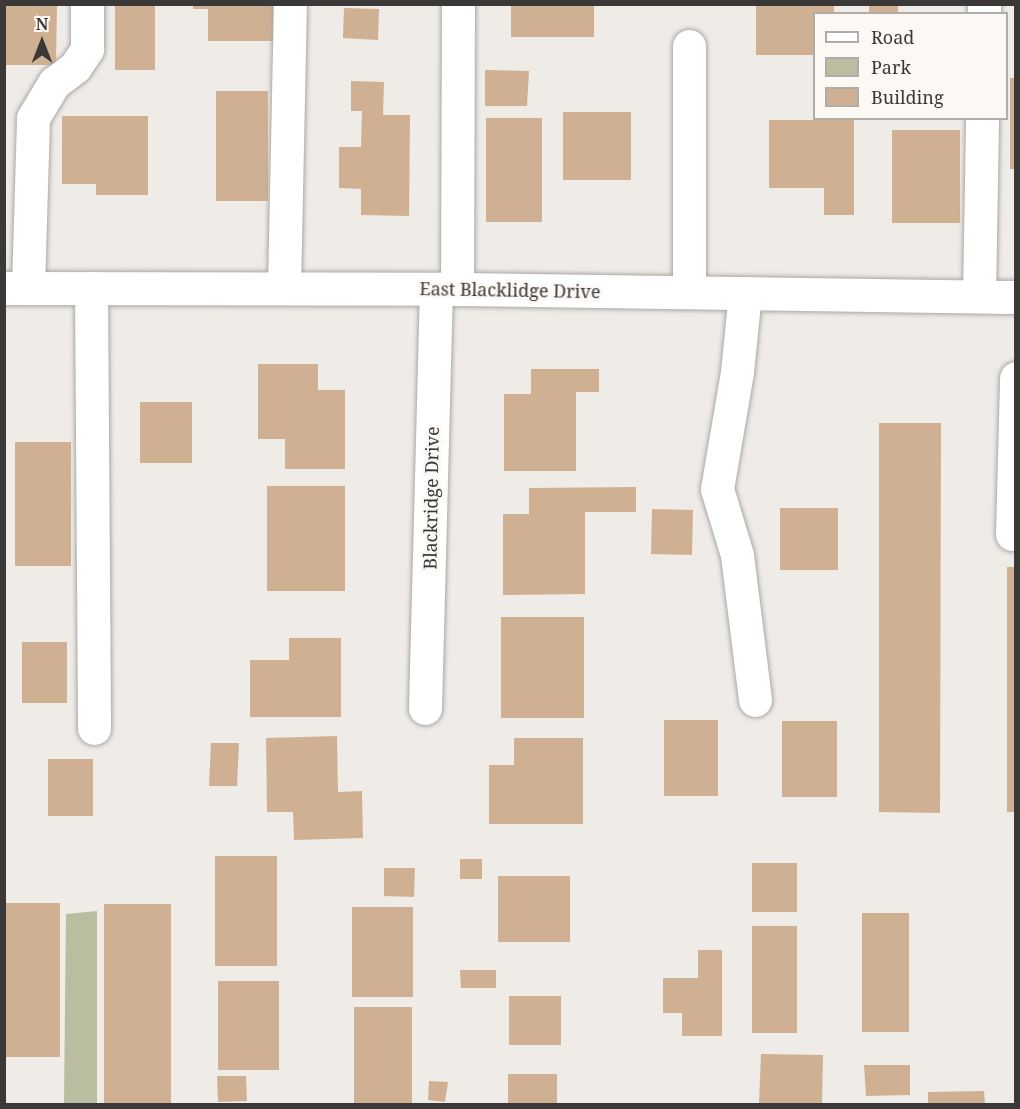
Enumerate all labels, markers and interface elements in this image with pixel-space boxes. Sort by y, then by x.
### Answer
north arrow [12,12,72,72]
legend [813,12,1008,120]
text: N [36,13,48,35]
text: Road [871,25,914,49]
text: Park [871,55,911,79]
text: Building [871,85,944,109]
street label: East Blacklidge Drive [419,278,601,302]
street label: Blackridge Drive [419,426,443,570]

